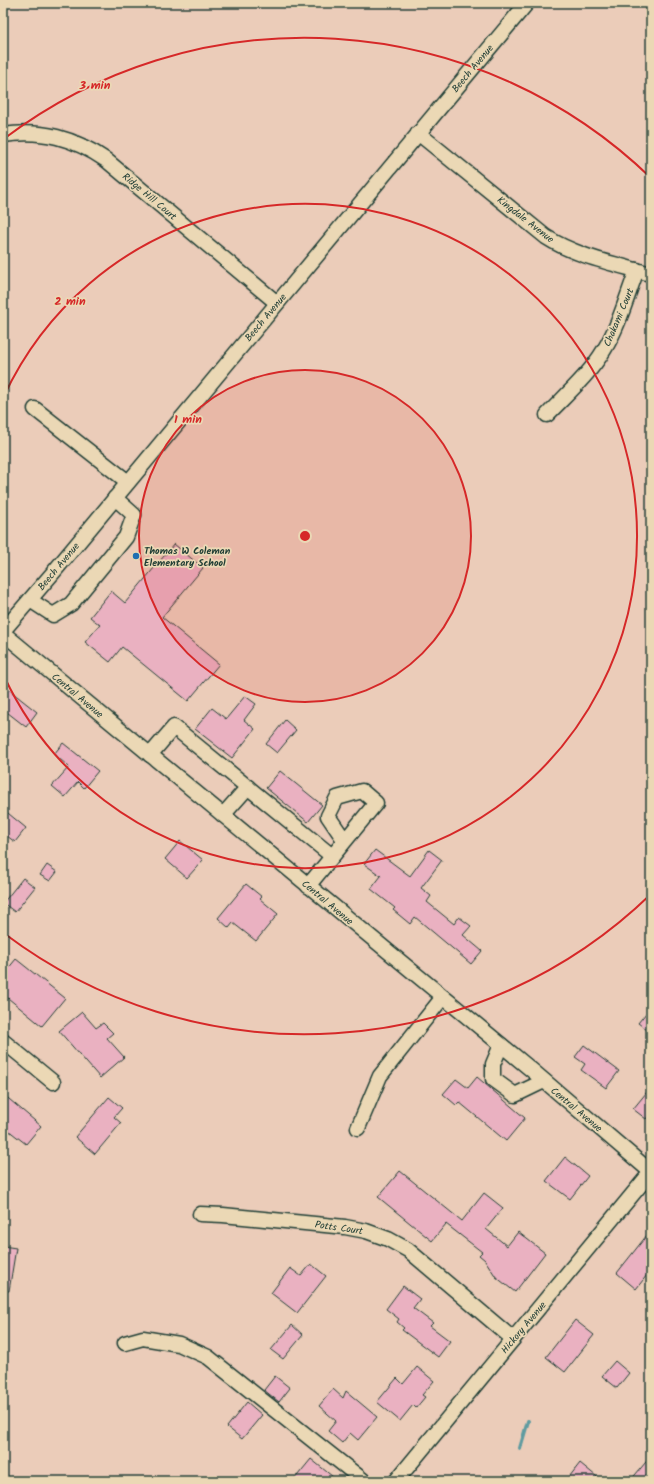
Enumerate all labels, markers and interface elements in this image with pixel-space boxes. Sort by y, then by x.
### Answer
street label: Beech Avenue [448,41,498,96]
text: 3 min [79,76,111,95]
street label: Ridge Hill Court [119,169,180,224]
street label: Kingdale Avenue [493,192,558,247]
street label: Chakami Court [599,285,639,349]
street label: Beech Avenue [241,290,291,345]
text: 2 min [54,292,86,311]
text: 1 min [174,410,202,429]
centre of rings [298,529,312,543]
street label: Beech Avenue [34,539,84,594]
place label: Thomas W Coleman Elementary School [144,543,231,571]
marker: Thomas W Coleman Elementary School [131,551,141,561]
street label: Central Avenue [48,669,107,723]
street label: Central Avenue [298,876,357,930]
street label: Central Avenue [547,1083,606,1137]
street label: Potts Court [314,1217,364,1239]
street label: Hickory Avenue [497,1298,551,1357]

